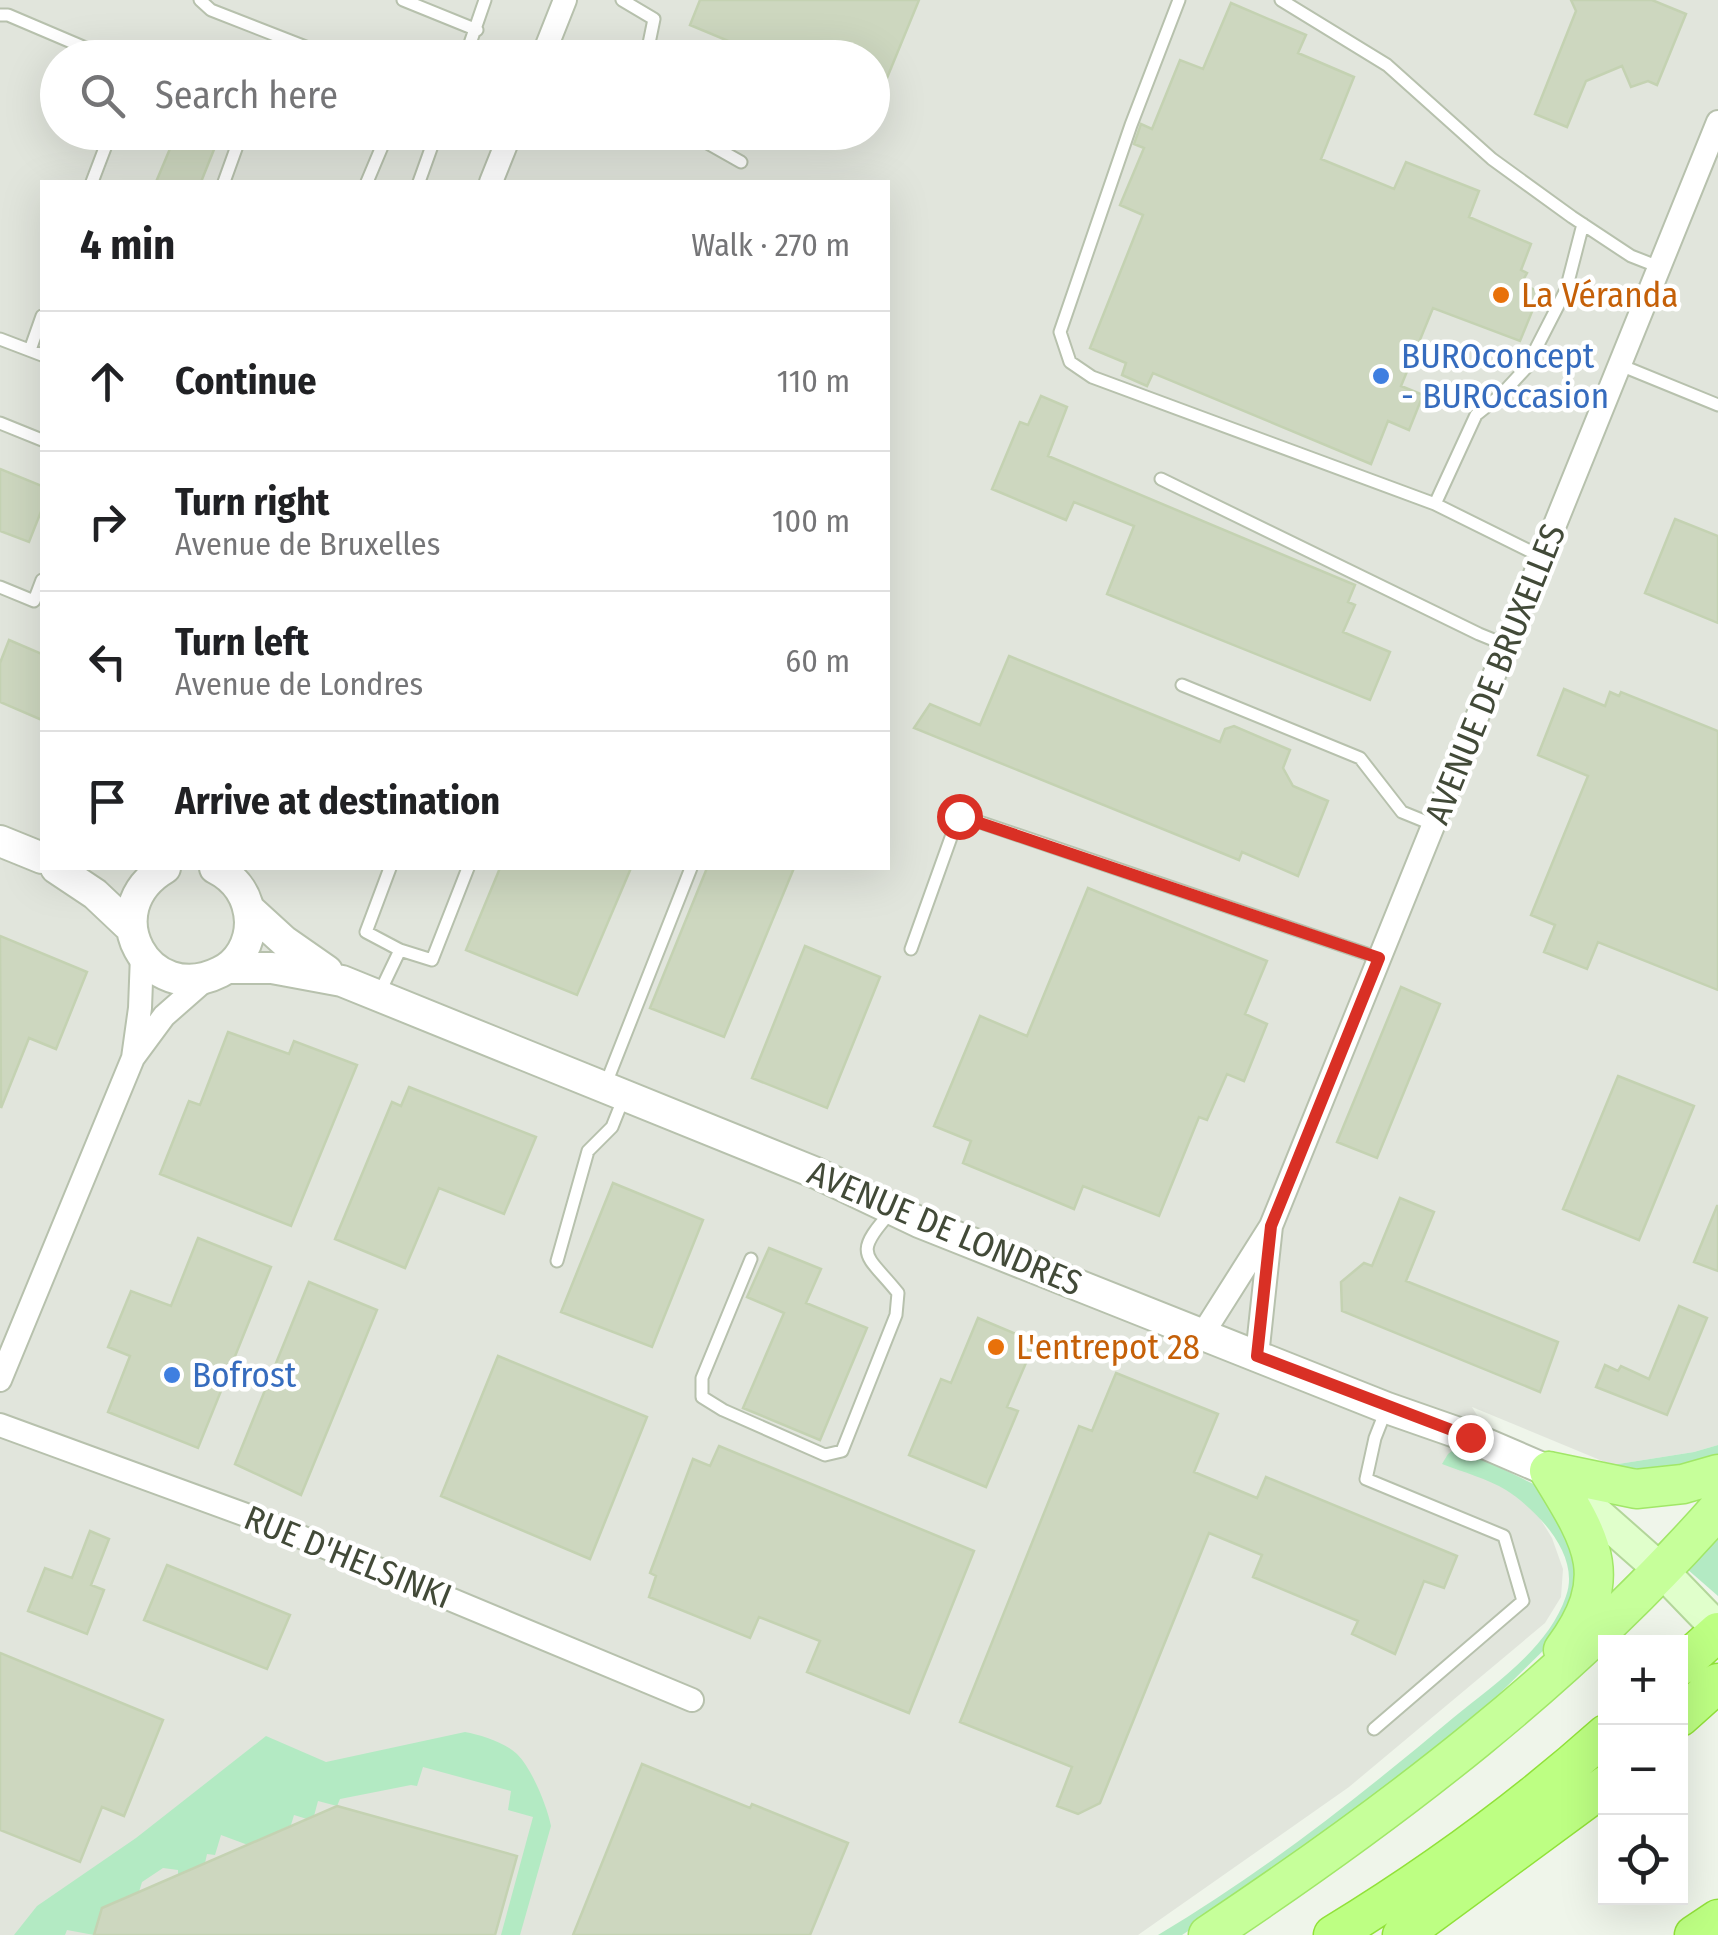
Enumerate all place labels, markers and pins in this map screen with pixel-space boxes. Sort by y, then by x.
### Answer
place label: La Véranda [1521,274,1679,316]
marker: La Véranda [1490,284,1512,306]
place label: BUROconcept - BUROccasion [1401,335,1609,417]
marker: BUROconcept - BUROccasion [1370,365,1392,387]
place label: L'entrepot 28 [1016,1326,1200,1368]
marker: L'entrepot 28 [985,1336,1007,1358]
place label: Bofrost [192,1354,297,1396]
marker: Bofrost [161,1364,183,1386]

